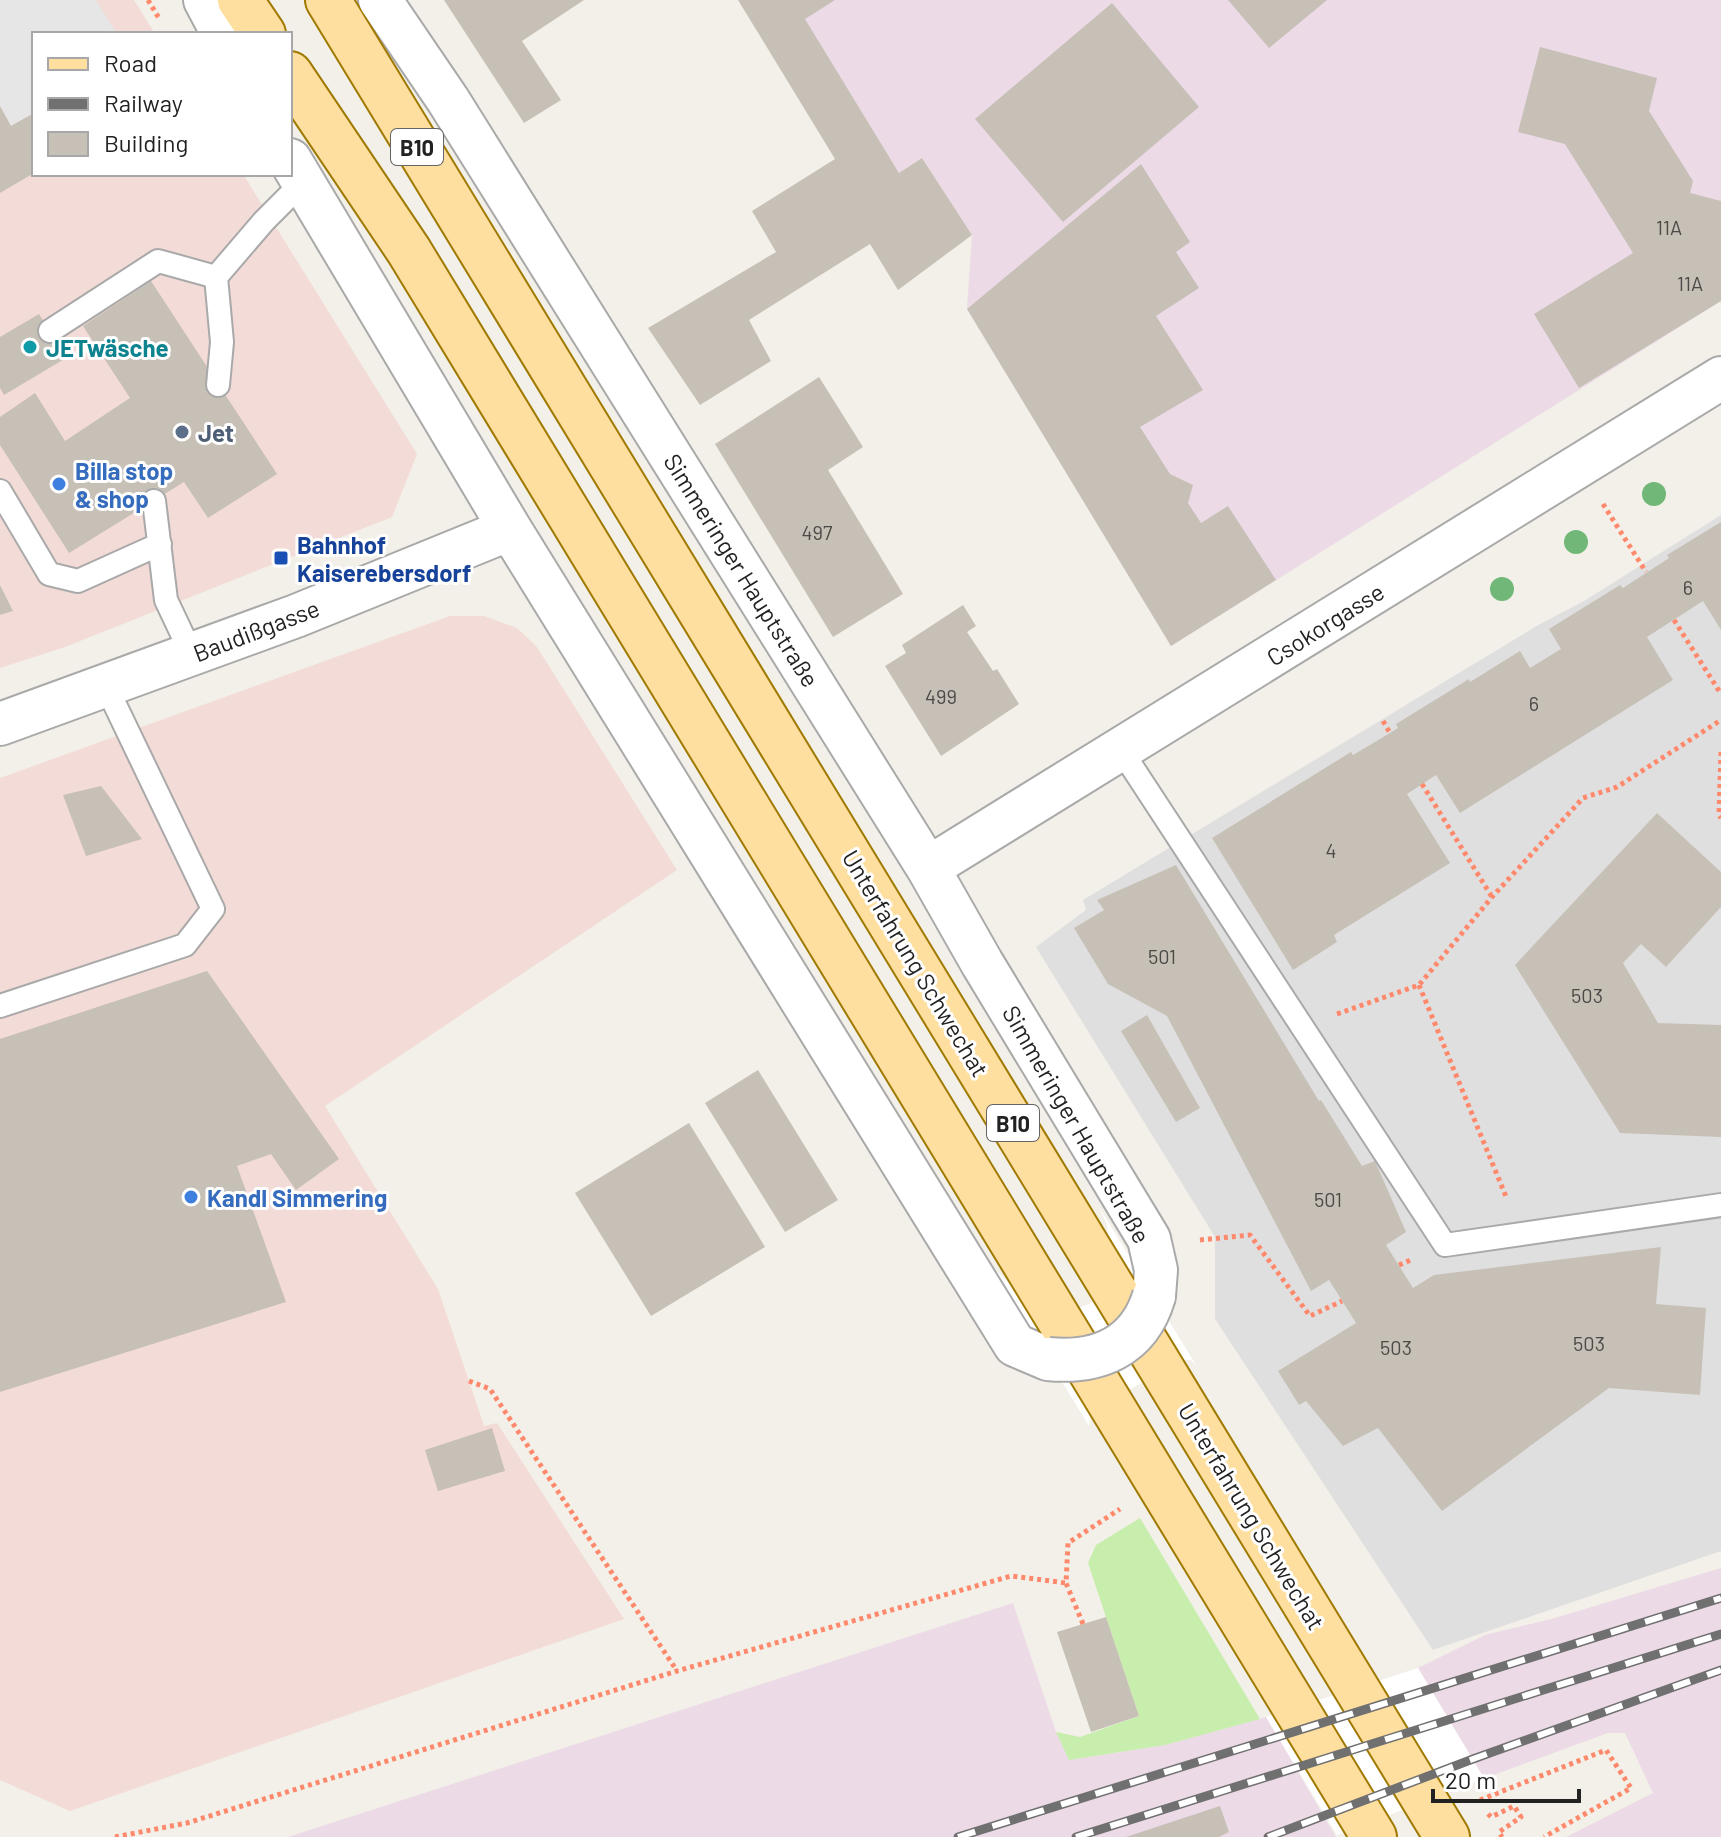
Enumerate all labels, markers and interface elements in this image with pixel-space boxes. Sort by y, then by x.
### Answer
legend [32,32,292,176]
text: Road [104,48,157,77]
text: Railway [104,88,183,117]
text: Building [104,128,188,157]
road number: B10 [391,129,443,165]
house number: 11A [1656,215,1682,239]
house number: 11A [1677,271,1703,295]
place label: JETwäsche [46,333,169,362]
marker: JETwäsche [21,338,39,356]
place label: Jet [198,418,234,447]
marker: Jet [173,423,191,441]
street label: Simmeringer Hauptstraße [658,448,826,692]
place label: Billa stop & shop [75,456,173,513]
marker: Billa stop & shop [50,475,68,493]
house number: 497 [802,520,833,544]
place label: Bahnhof Kaiserebersdorf [297,530,471,587]
marker: Bahnhof Kaiserebersdorf [272,549,290,567]
house number: 6 [1683,575,1693,599]
street label: Csokorgasse [1261,576,1389,672]
street label: Baudißgasse [189,593,323,667]
house number: 499 [925,684,957,708]
house number: 6 [1529,691,1539,715]
house number: 4 [1325,838,1337,862]
street label: Unterfahrung Schwechat [837,844,995,1082]
house number: 501 [1148,944,1176,968]
house number: 503 [1571,983,1603,1007]
street label: Simmeringer Hauptstraße [997,1000,1157,1248]
road number: B10 [987,1105,1039,1141]
place label: Kandl Simmering [207,1183,387,1212]
house number: 501 [1314,1187,1342,1211]
marker: Kandl Simmering [182,1188,200,1206]
house number: 503 [1573,1331,1605,1355]
house number: 503 [1380,1335,1412,1359]
street label: Unterfahrung Schwechat [1173,1397,1331,1635]
scale bar [1433,1753,1579,1803]
text: 20 m [1445,1765,1496,1794]

